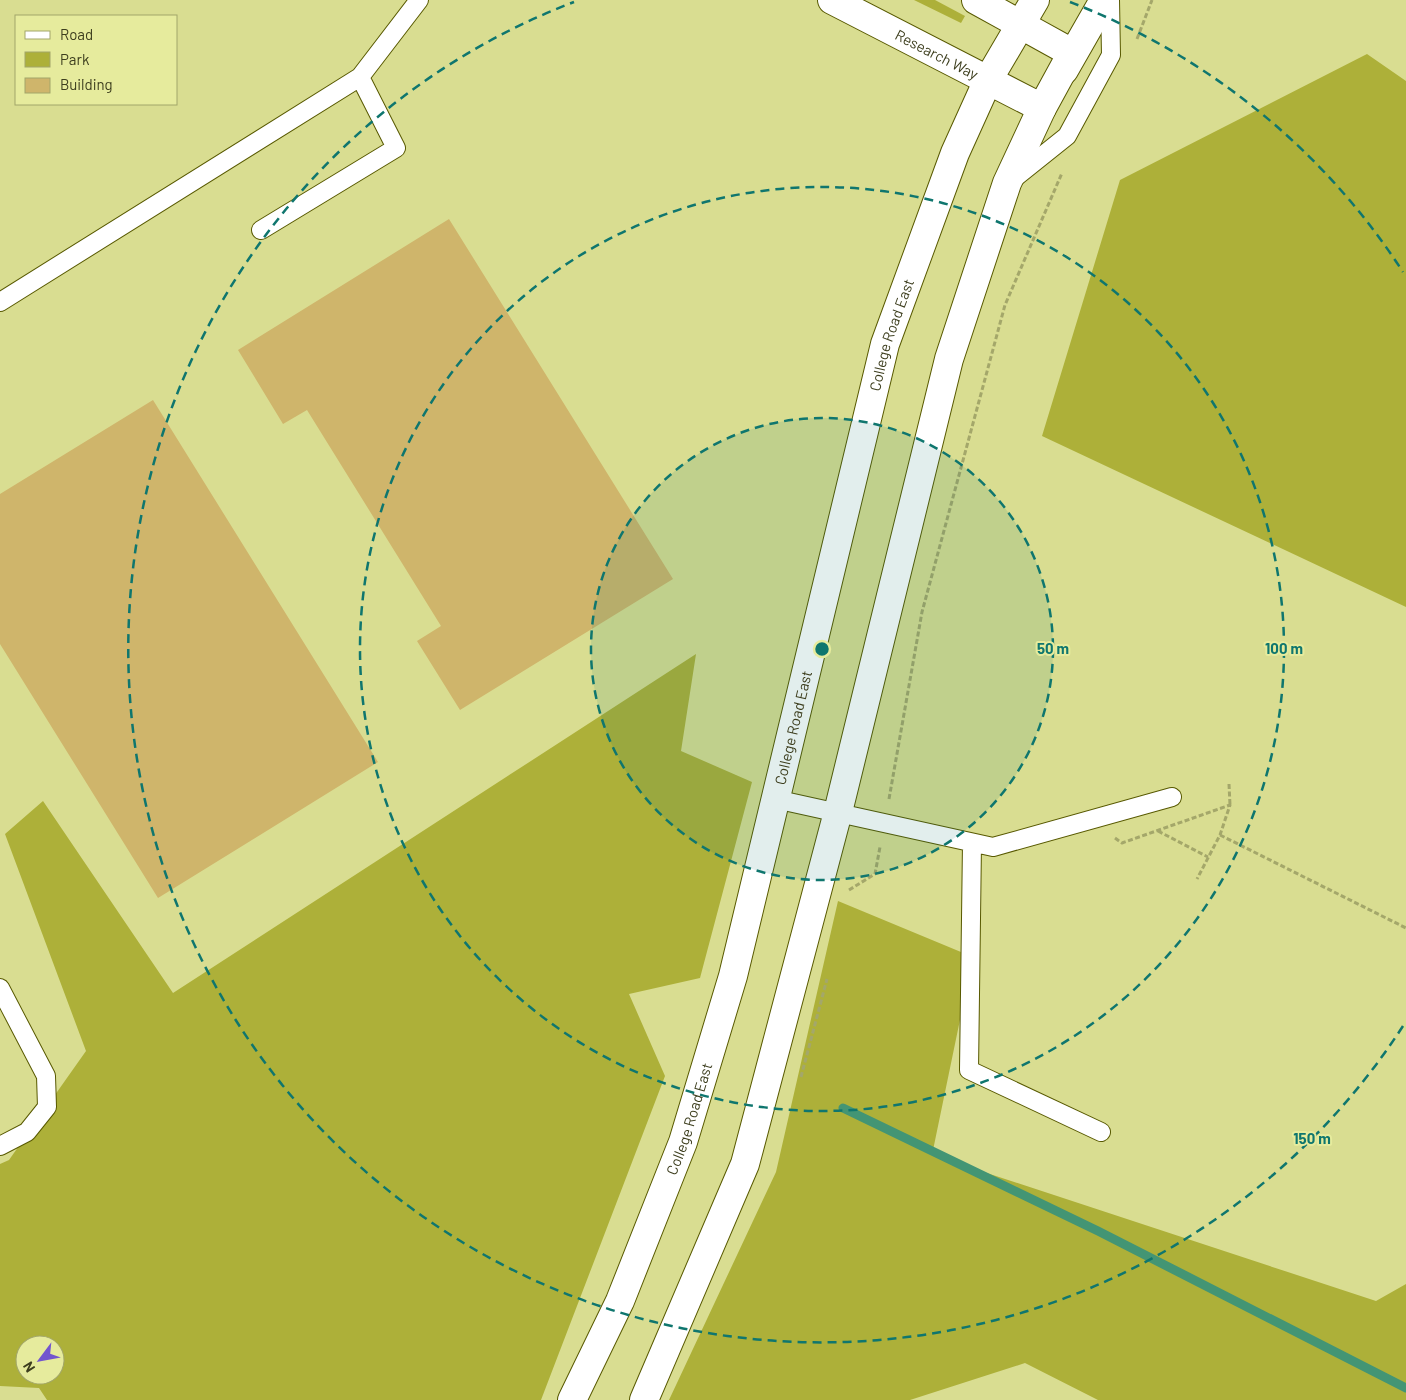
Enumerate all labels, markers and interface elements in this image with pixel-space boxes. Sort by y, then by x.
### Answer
legend [15,15,178,105]
text: Road [60,25,93,43]
street label: Research Way [892,25,982,83]
text: Park [60,50,90,68]
text: Building [60,75,113,93]
street label: College Road East [865,276,917,393]
text: 50 m [1037,639,1069,657]
text: 100 m [1265,639,1303,657]
centre of rings [813,640,831,658]
street label: College Road East [770,669,815,786]
street label: College Road East [662,1061,715,1177]
text: 150 m [1293,1129,1331,1147]
north arrow [15,1335,65,1385]
text: N [19,1359,38,1376]

